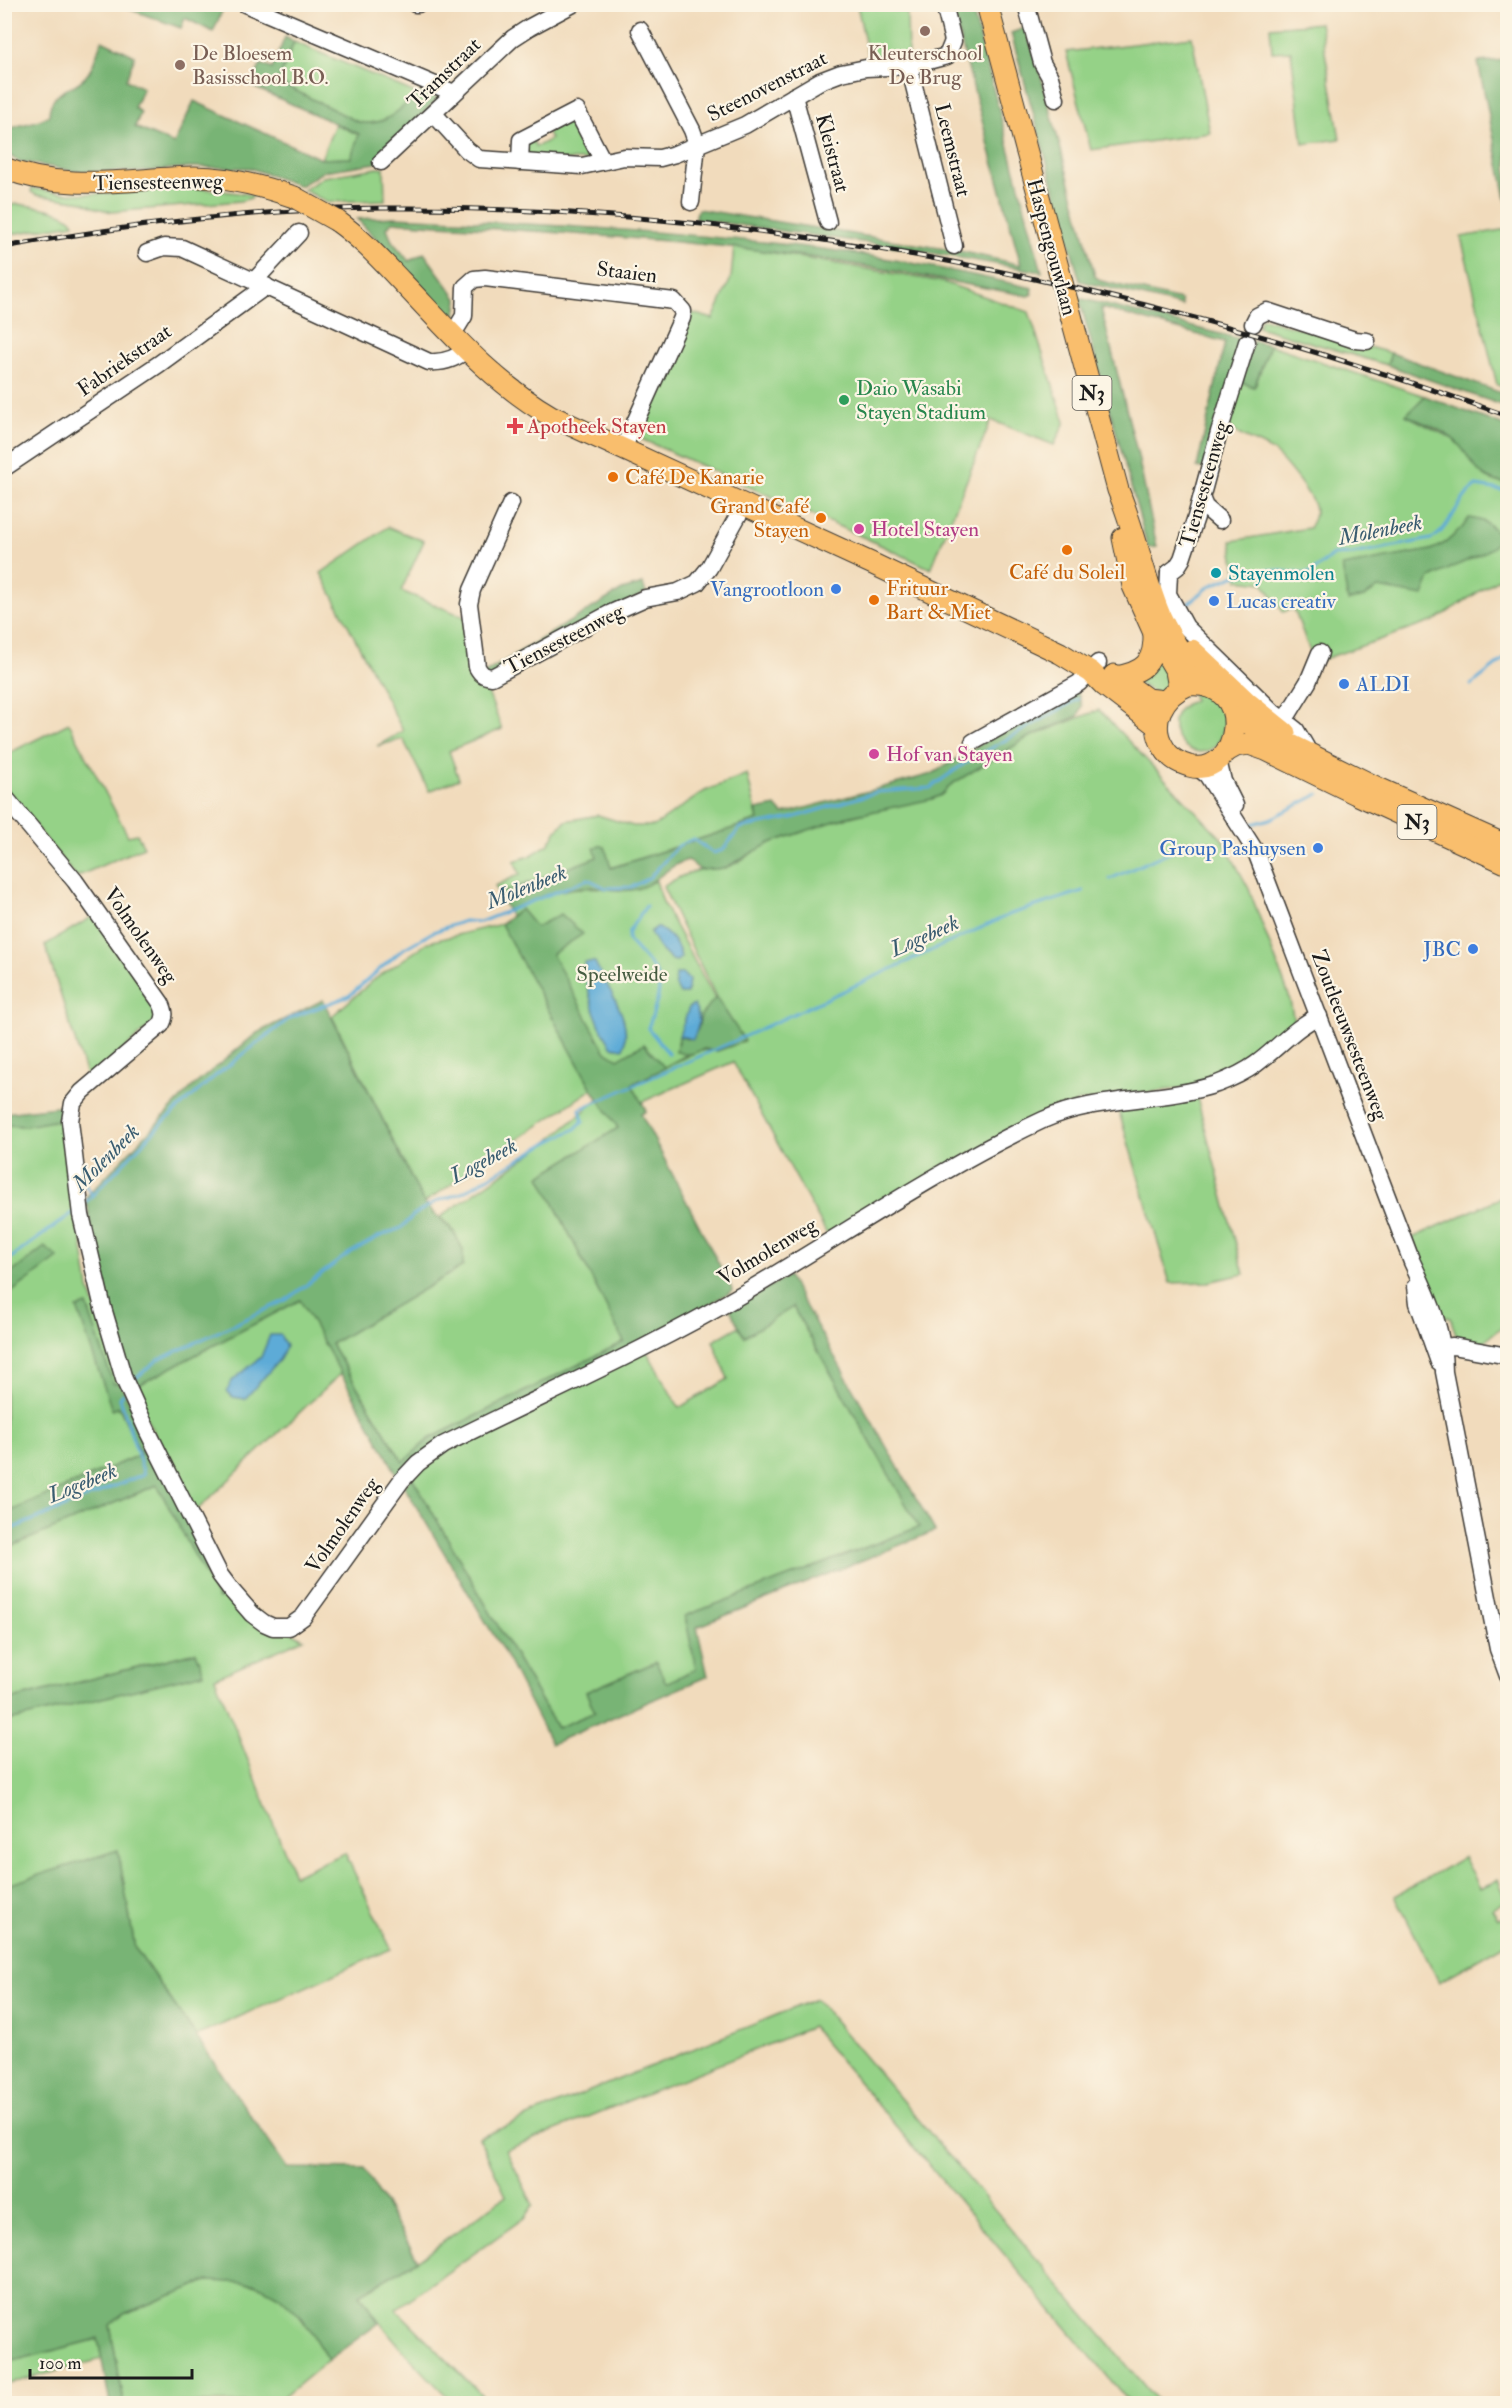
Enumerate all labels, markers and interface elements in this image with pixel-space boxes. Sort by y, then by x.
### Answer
marker: Kleuterschool De Brug [918,24,932,38]
street label: Tramstraat [402,32,487,115]
place label: De Bloesem Basisschool B.O. [192,40,329,91]
place label: Kleuterschool De Brug [867,40,983,91]
street label: Steenovenstraat [703,45,832,128]
marker: De Bloesem Basisschool B.O. [173,58,187,72]
street label: Leemstraat [928,101,977,200]
street label: Kleistraat [809,111,856,196]
street label: Tiensesteenweg [93,168,224,197]
street label: Haspengouwlaan [1020,176,1083,319]
street label: Staaien [595,255,659,290]
street label: Fabriekstraat [72,318,177,403]
place label: Daio Wasabi Stayen Stadium [856,375,986,426]
road number: N3 [1072,376,1112,410]
marker: Daio Wasabi Stayen Stadium [837,393,851,407]
place label: Apotheek Stayen [526,413,667,440]
street label: Tiensesteenweg [1174,417,1236,551]
marker: Apotheek Stayen [508,419,522,433]
place label: Café De Kanarie [625,464,764,491]
marker: Café De Kanarie [606,470,620,484]
place label: Grand Café Stayen [710,493,809,544]
water label: Molenbeek [1334,508,1424,552]
marker: Grand Café Stayen [814,511,828,525]
place label: Hotel Stayen [871,516,979,543]
marker: Hotel Stayen [852,522,866,536]
marker: Café du Soleil [1060,543,1074,557]
place label: Café du Soleil [1009,559,1126,586]
place label: Stayenmolen [1228,560,1335,587]
marker: Stayenmolen [1209,566,1223,580]
place label: Frituur Bart & Miet [886,575,991,626]
place label: Vangrootloon [710,576,824,603]
marker: Vangrootloon [829,582,843,596]
place label: Lucas creativ [1226,588,1337,615]
marker: Frituur Bart & Miet [867,593,881,607]
marker: Lucas creativ [1207,594,1221,608]
street label: Tiensesteenweg [500,598,629,681]
place label: ALDI [1355,671,1410,698]
marker: ALDI [1337,677,1351,691]
place label: Hof van Stayen [886,741,1013,768]
marker: Hof van Stayen [867,747,881,761]
road number: N3 [1398,805,1436,839]
place label: Group Pashuysen [1159,835,1306,862]
marker: Group Pashuysen [1311,841,1325,855]
water label: Molenbeek [480,858,571,917]
street label: Volmolenweg [98,882,184,989]
water label: Logebeek [885,908,963,964]
place label: JBC [1422,936,1461,963]
marker: JBC [1466,942,1480,956]
street label: Zoutleeuwsesteenweg [1305,946,1395,1125]
park label: Speelweide [576,961,668,988]
water label: Molenbeek [64,1118,146,1199]
water label: Logebeek [444,1132,522,1191]
street label: Volmolenweg [713,1211,822,1292]
water label: Logebeek [43,1456,121,1510]
street label: Volmolenweg [299,1471,386,1579]
scale bar [30,2342,192,2380]
text: 100 m [39,2352,82,2375]

